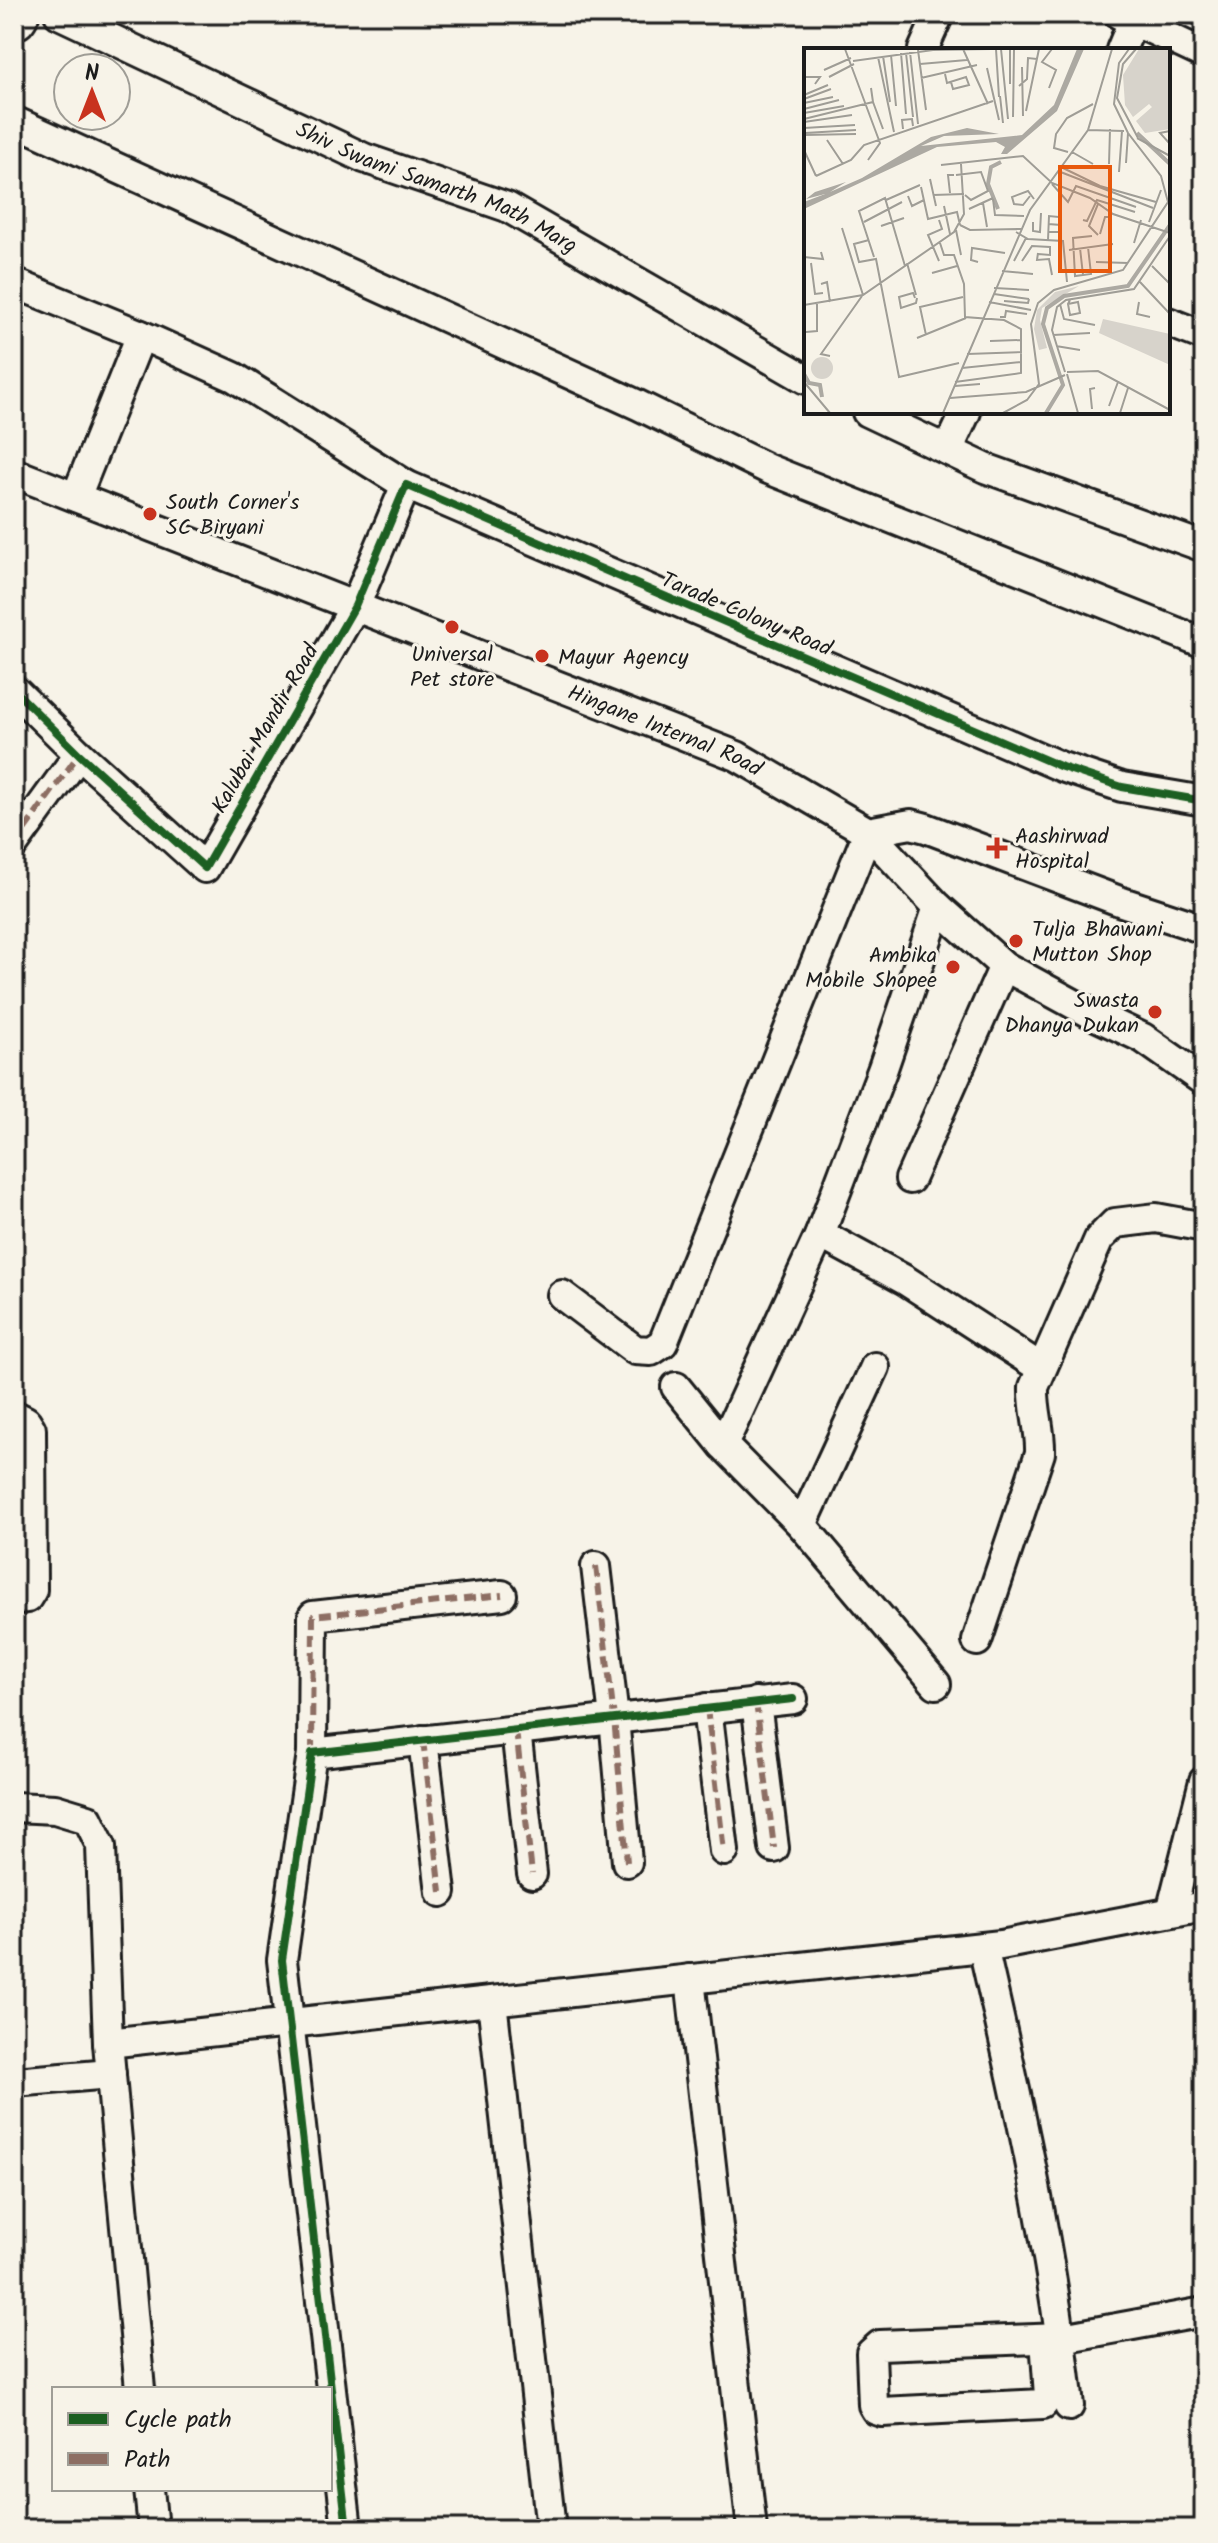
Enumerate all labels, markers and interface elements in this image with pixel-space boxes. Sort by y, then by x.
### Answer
inset map [804,48,1170,414]
north arrow [52,52,132,132]
text: N [85,57,99,92]
street label: Shiv Swami Samarth Math Marg [289,113,583,264]
place label: South Corner's SC Biryani [166,486,300,546]
marker: South Corner's SC Biryani [141,505,159,523]
street label: Tarade Colony Road [655,563,838,668]
marker: Universal Pet store [443,618,461,636]
street label: Kalubai Mandir Road [203,637,330,821]
place label: Universal Pet store [410,638,494,698]
place label: Mayur Agency [558,641,689,676]
marker: Mayur Agency [533,647,551,665]
street label: Hingane Internal Road [562,676,769,788]
place label: Aashirwad Hospital [1015,820,1110,880]
marker: Aashirwad Hospital [986,837,1008,859]
place label: Tulja Bhawani Mutton Shop [1032,913,1163,973]
marker: Tulja Bhawani Mutton Shop [1007,932,1025,950]
place label: Ambika Mobile Shopee [805,939,937,999]
marker: Ambika Mobile Shopee [944,958,962,976]
place label: Swasta Dhanya Dukan [1004,984,1139,1044]
marker: Swasta Dhanya Dukan [1146,1003,1164,1021]
legend [52,2387,332,2491]
text: Cycle path [124,2401,232,2440]
text: Path [124,2441,170,2480]

